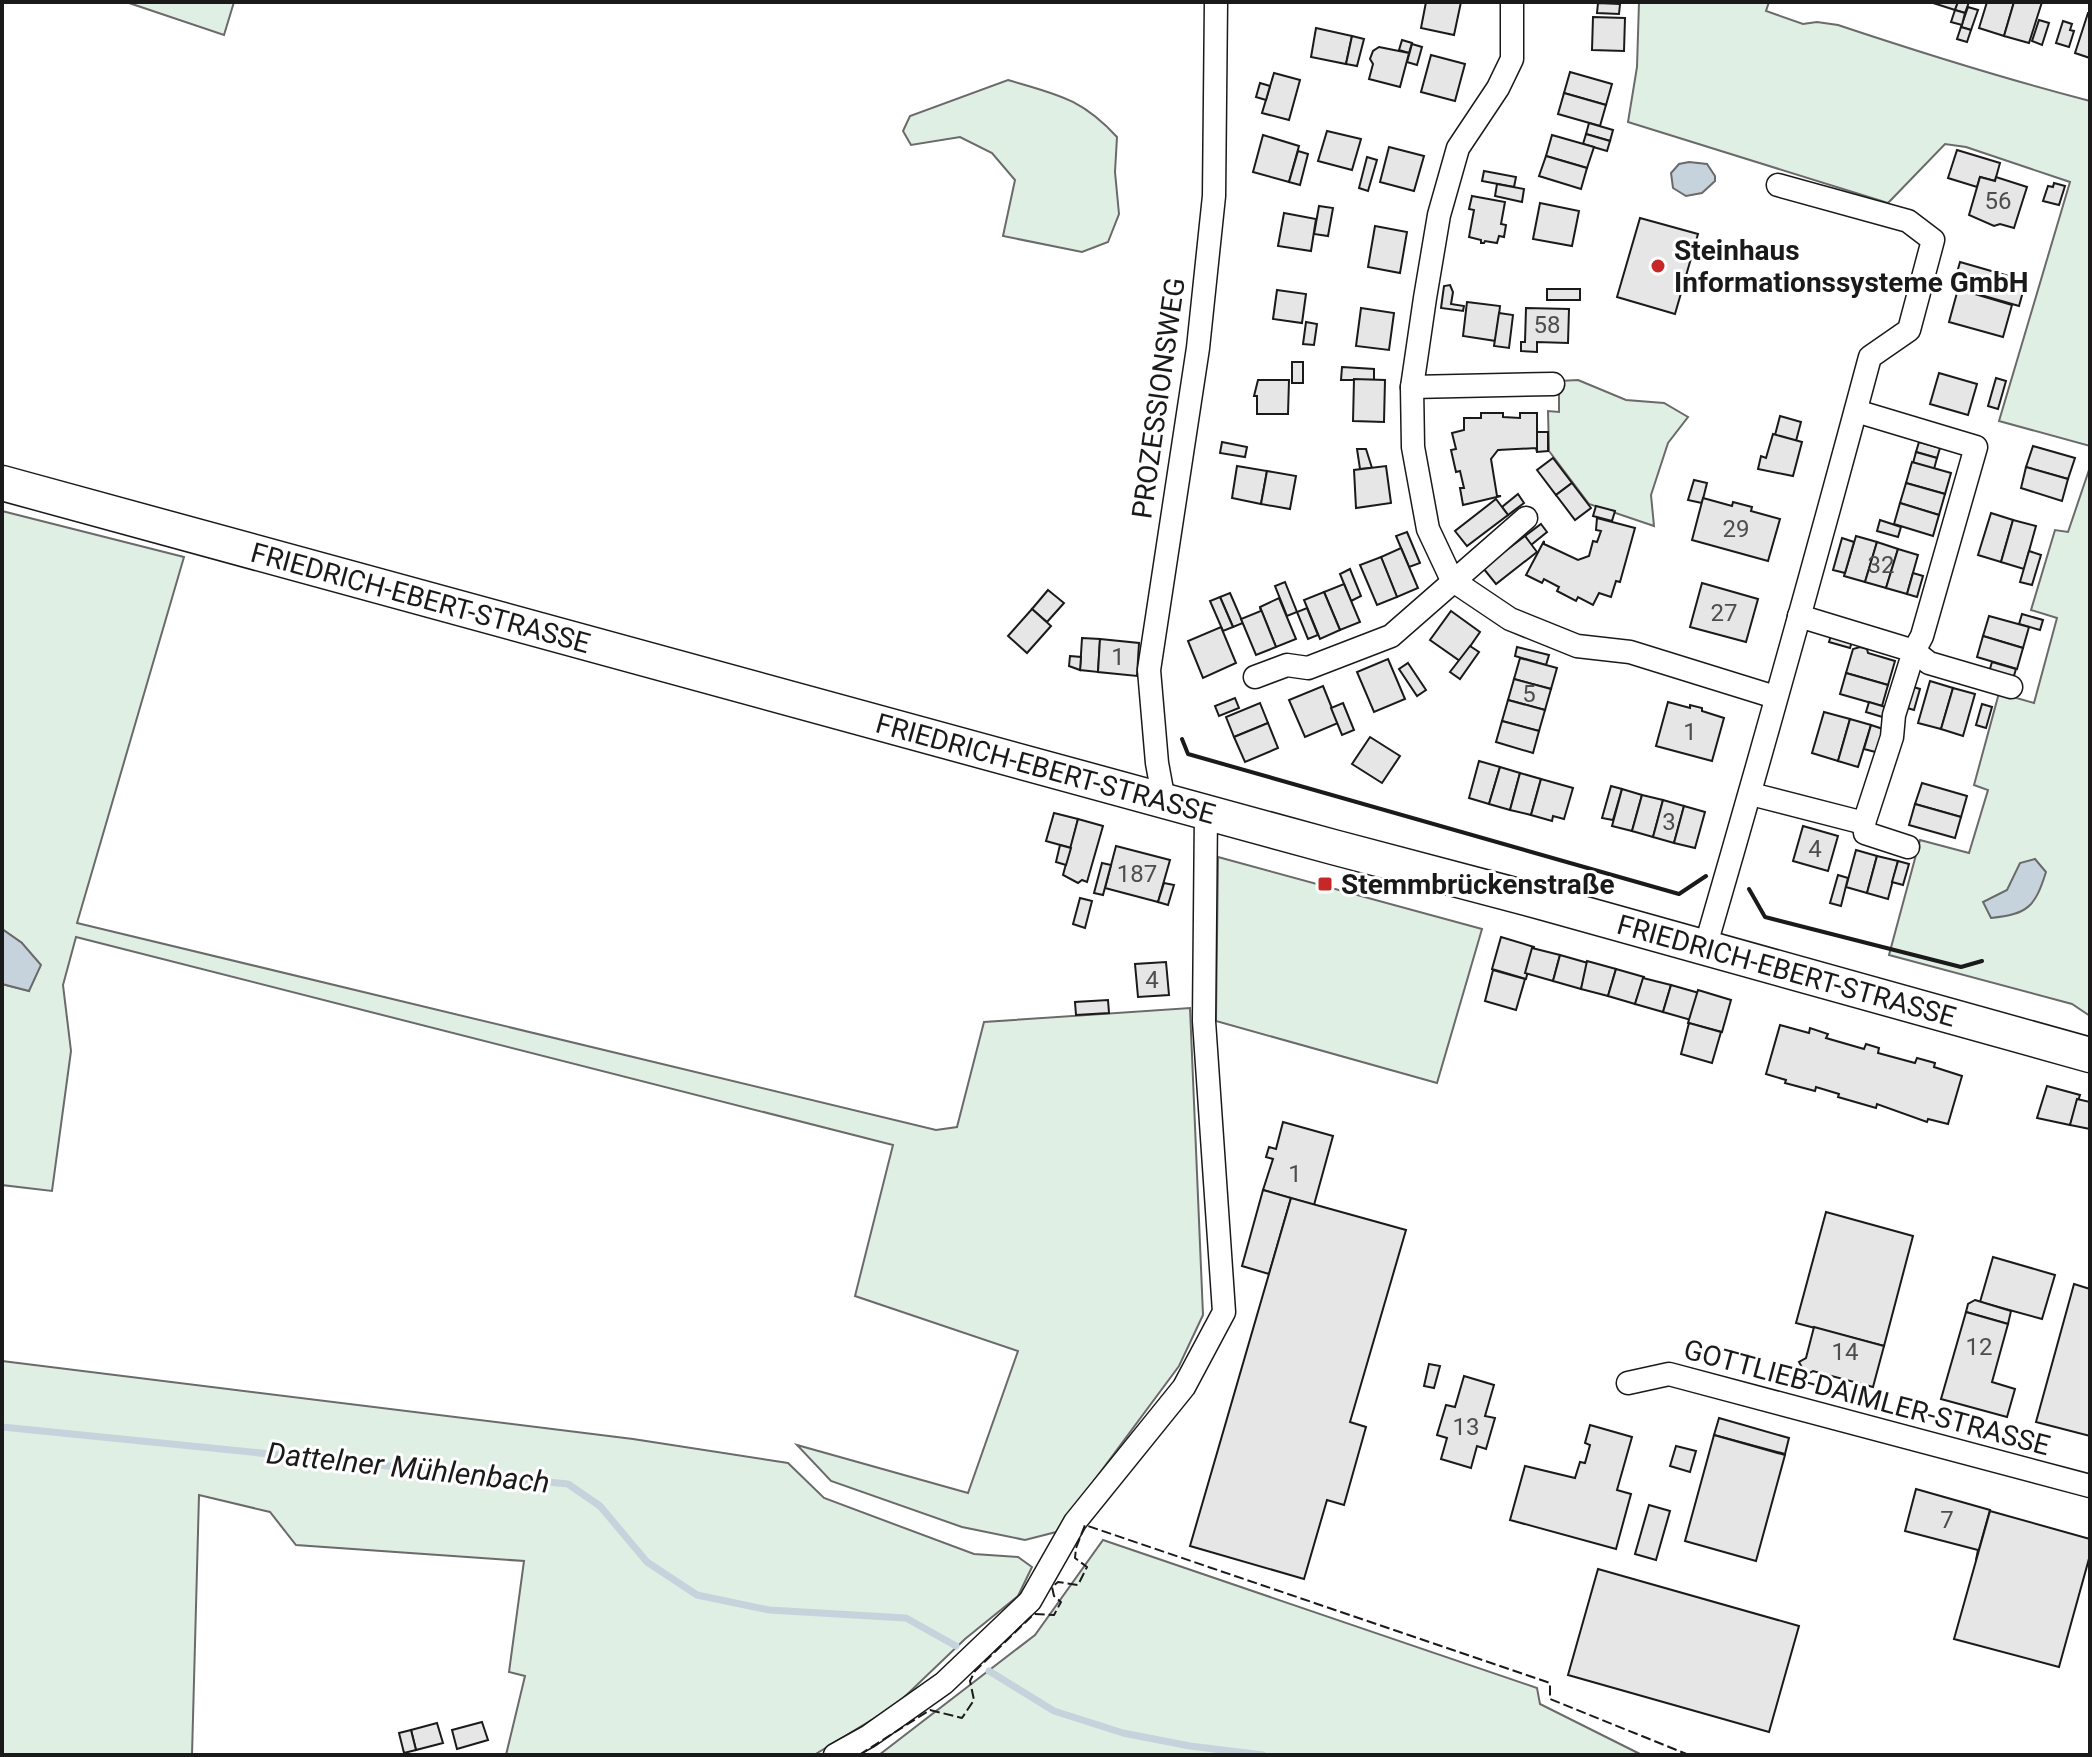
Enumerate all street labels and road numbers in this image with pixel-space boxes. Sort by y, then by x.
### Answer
street label: PROZESSIONSWEG [1125,275,1192,521]
street label: FRIEDRICH-EBERT-STRASSE [247,536,594,660]
street label: FRIEDRICH-EBERT-STRASSE [872,707,1219,831]
street label: FRIEDRICH-EBERT-STRASSE [1613,908,1960,1034]
street label: GOTTLIEB-DAIMLER-STRASSE [1680,1333,2054,1462]

